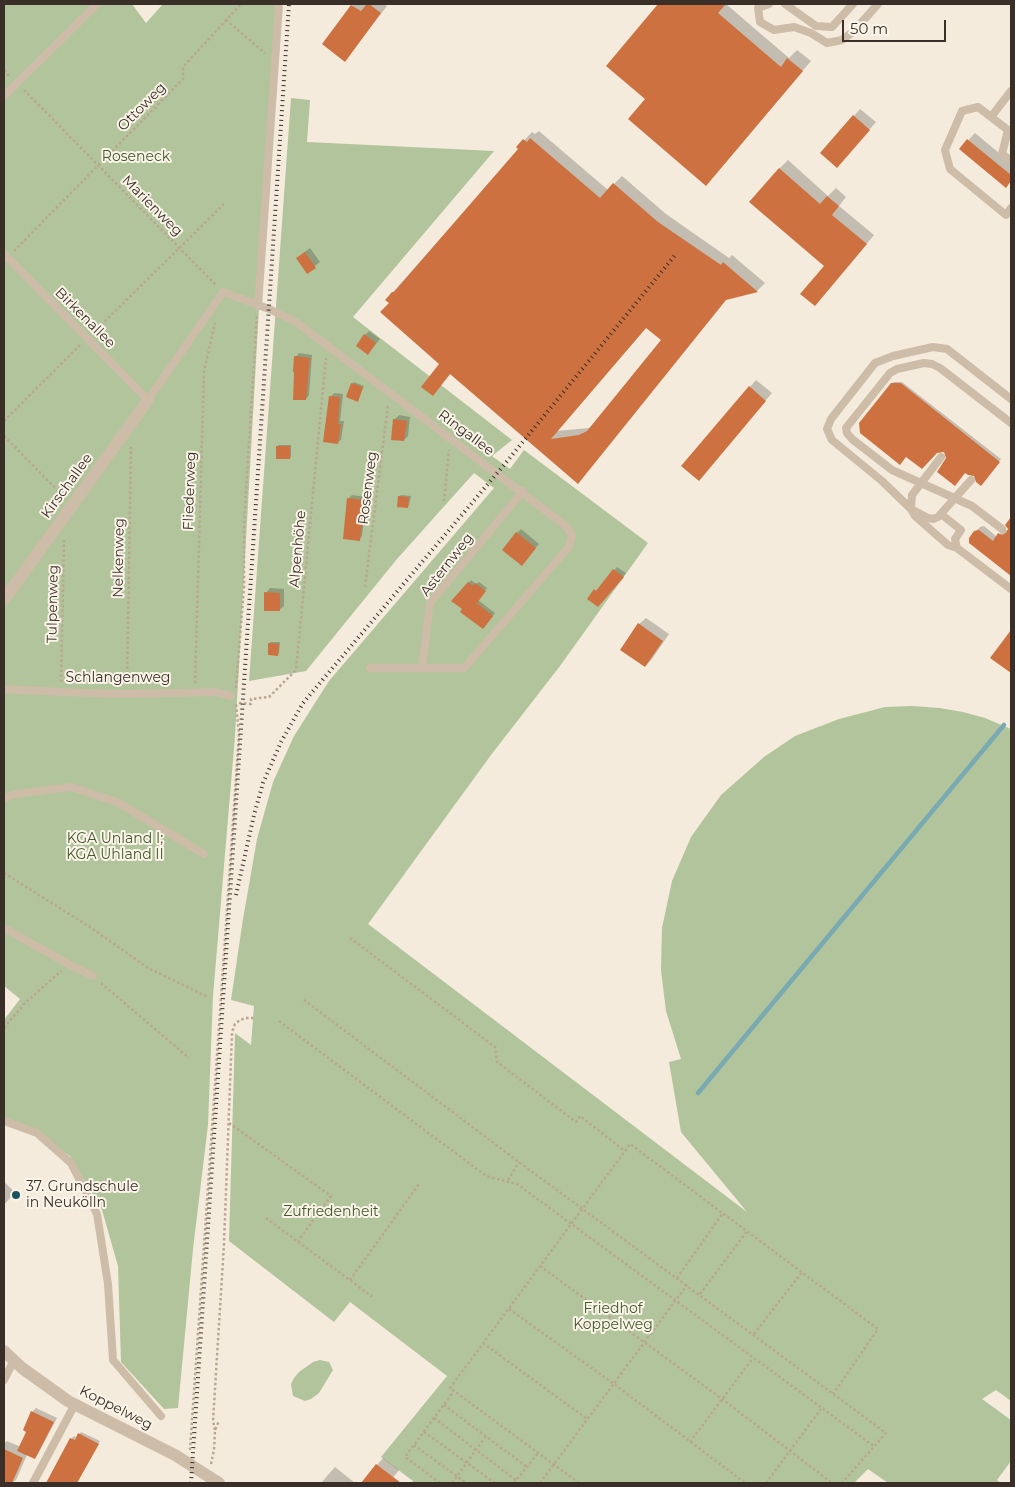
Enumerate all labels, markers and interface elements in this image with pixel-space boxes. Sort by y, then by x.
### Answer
scale bar [845,10,949,42]
text: 50 m [850,19,888,38]
street label: Ottoweg [114,79,170,135]
park label: Roseneck [102,149,170,165]
street label: Marienweg [118,172,186,240]
street label: Birkenallee [51,284,119,352]
street label: Ringallee [435,407,497,459]
street label: Kirschallee [38,450,96,522]
street label: Rosenweg [355,450,381,526]
street label: Fliederweg [180,451,200,531]
street label: Alpenhöhe [286,510,310,588]
street label: Nelkenweg [110,518,128,598]
street label: Asternweg [417,530,477,600]
street label: Tulpenweg [44,565,62,643]
street label: Schlangenweg [66,670,170,686]
park label: KGA Unland I; KGA Uhland II [66,831,164,864]
place label: 37. Grundschule in Neukölln [26,1179,138,1212]
marker: 37. Grundschule in Neukölln [10,1189,22,1201]
park label: Zufriedenheit [283,1204,379,1220]
park label: Friedhof Koppelweg [573,1301,653,1334]
street label: Koppelweg [77,1382,155,1434]

